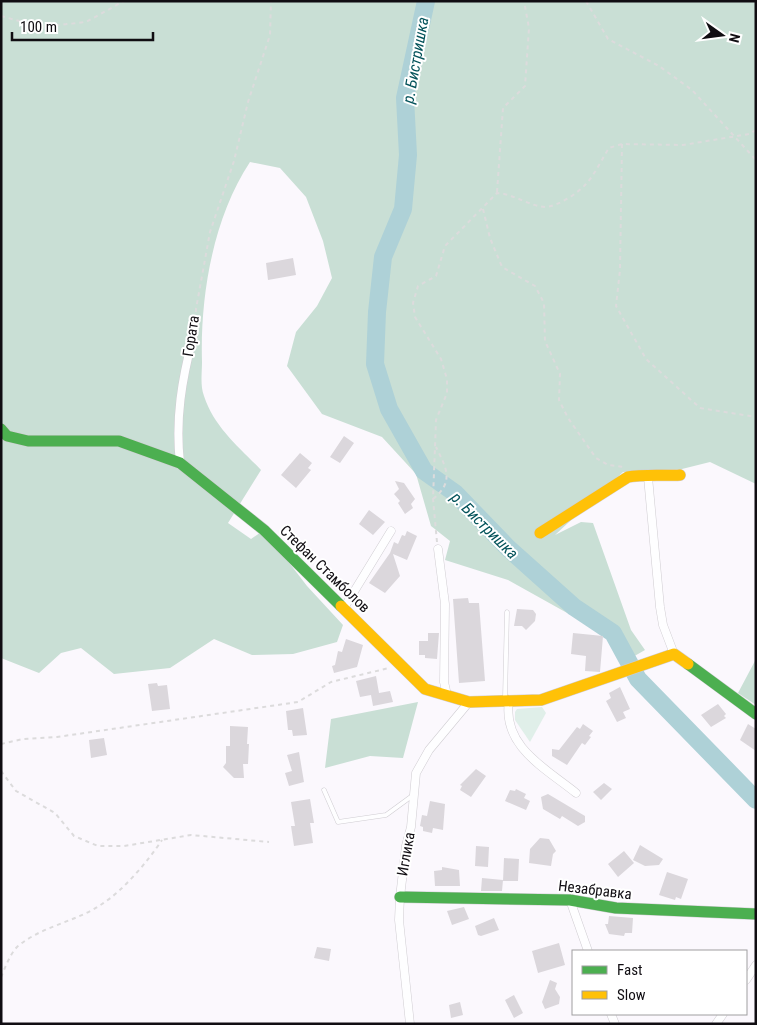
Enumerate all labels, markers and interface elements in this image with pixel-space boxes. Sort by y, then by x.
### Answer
scale bar [12,10,154,42]
north arrow [697,10,747,60]
water label: р. Бистришка [398,16,432,106]
text: 100 m [20,18,57,36]
text: N [726,32,743,44]
street label: Гората [179,314,203,358]
water label: р. Бистришка [446,487,522,563]
street label: Стефан Стамболов [276,522,374,616]
street label: Иглика [393,831,419,877]
street label: Незабравка [557,877,633,903]
legend [572,950,747,1015]
text: Fast [617,961,642,979]
text: Slow [617,986,646,1004]

